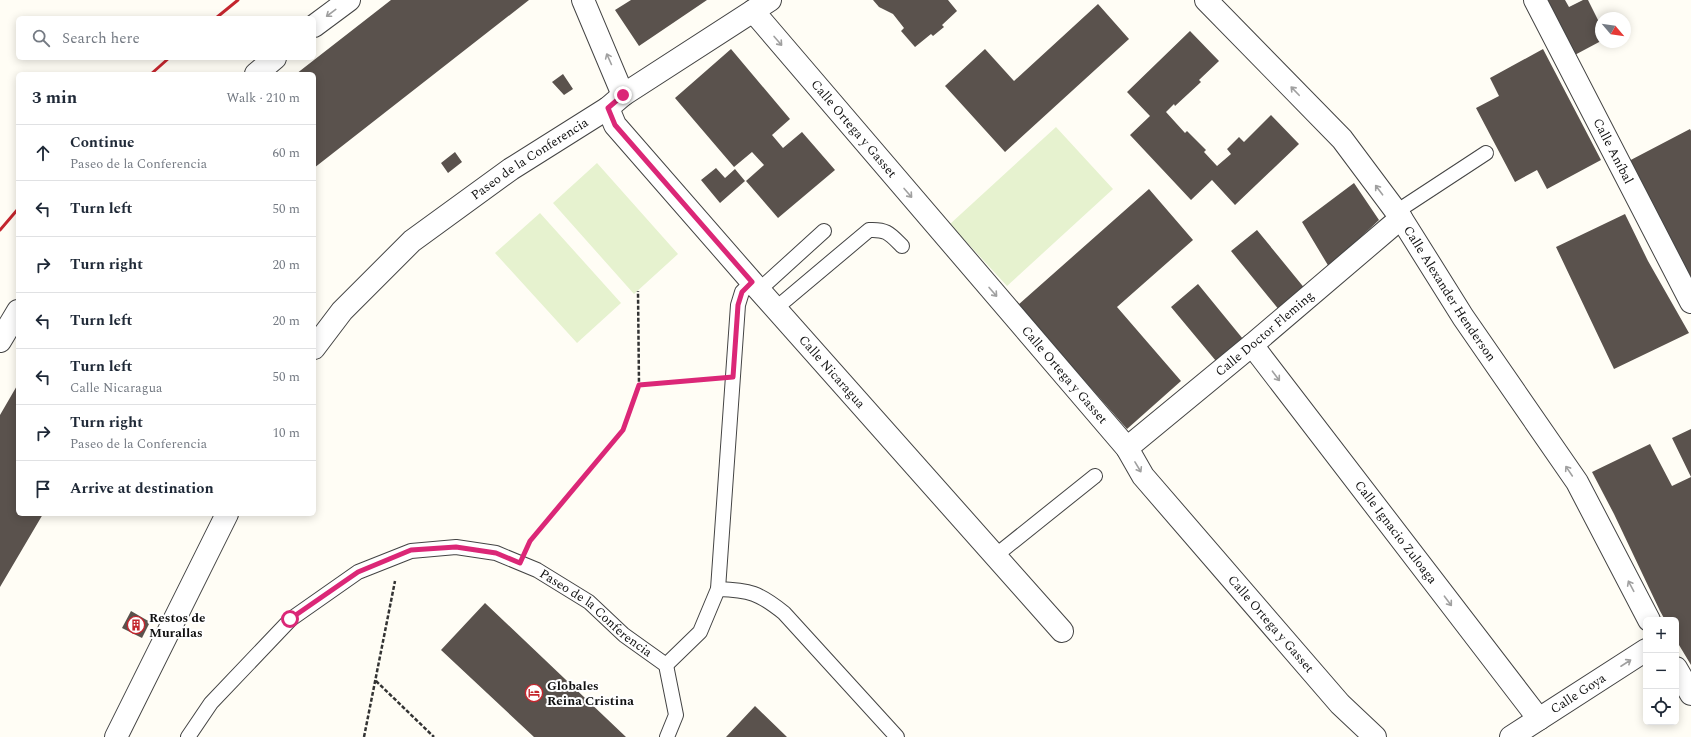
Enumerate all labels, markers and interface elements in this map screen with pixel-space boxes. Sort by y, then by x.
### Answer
one-way arrow [326,9,337,17]
north arrow [1595,12,1631,48]
search box [16,16,316,60]
icon: search [30,27,52,49]
text: Search here [62,27,140,50]
one-way arrow [774,36,783,46]
one-way arrow [605,53,612,65]
street label: Calle Ortega y Gasset [806,75,902,183]
text: 3 min [32,85,77,111]
route end [614,86,632,104]
one-way arrow [1290,86,1300,96]
text: Walk · 210 m [226,88,300,108]
street label: Paseo de la Conferencia [467,112,593,205]
street label: Calle Aníbal [1588,115,1638,188]
text: Continue [70,131,135,154]
icon: ahead [32,142,54,164]
text: 60 m [273,143,300,163]
text: Paseo de la Conferencia [70,154,207,174]
one-way arrow [1375,184,1383,195]
one-way arrow [904,188,913,198]
text: Turn left [70,197,132,220]
icon: left [32,198,54,220]
text: 50 m [273,199,300,219]
street label: Calle Alexander Henderson [1398,222,1501,366]
text: Turn right [70,253,143,276]
icon: right [32,254,54,276]
text: 20 m [273,255,300,275]
one-way arrow [988,286,997,296]
street label: Calle Doctor Fleming [1211,286,1319,381]
text: Turn left [70,309,132,332]
icon: left [32,310,54,332]
text: 20 m [273,311,300,331]
street label: Calle Ortega y Gasset [1017,321,1113,429]
street label: Calle Nicaragua [794,331,870,414]
text: Turn left [70,355,132,378]
icon: left [32,366,54,388]
text: 50 m [273,367,300,387]
one-way arrow [1271,370,1280,381]
text: Calle Nicaragua [70,378,162,398]
text: Turn right [70,411,143,434]
icon: right [32,422,54,444]
text: 10 m [273,423,300,443]
text: Paseo de la Conferencia [70,434,207,454]
one-way arrow [1135,461,1143,473]
one-way arrow [1565,466,1573,477]
street label: Calle Ignacio Zuloaga [1349,476,1442,589]
text: Arrive at destination [70,477,214,500]
icon: arrive [32,478,54,500]
street label: Paseo de la Conferencia [536,564,657,662]
street label: Calle Ortega y Gasset [1223,571,1319,678]
one-way arrow [1627,580,1634,592]
one-way arrow [1444,596,1452,607]
place label: Restos de Murallas [149,608,205,643]
route start [281,610,299,628]
building icon: Restos de Murallas [126,615,146,635]
map controls [1643,617,1679,725]
button: + [1643,617,1679,653]
button: − [1643,653,1679,689]
one-way arrow [1620,659,1631,667]
street label: Calle Goya [1547,668,1611,719]
place label: Globales Reina Cristina [547,676,634,711]
hotel icon: Globales Reina Cristina [524,683,544,703]
button: locate [1643,689,1679,725]

